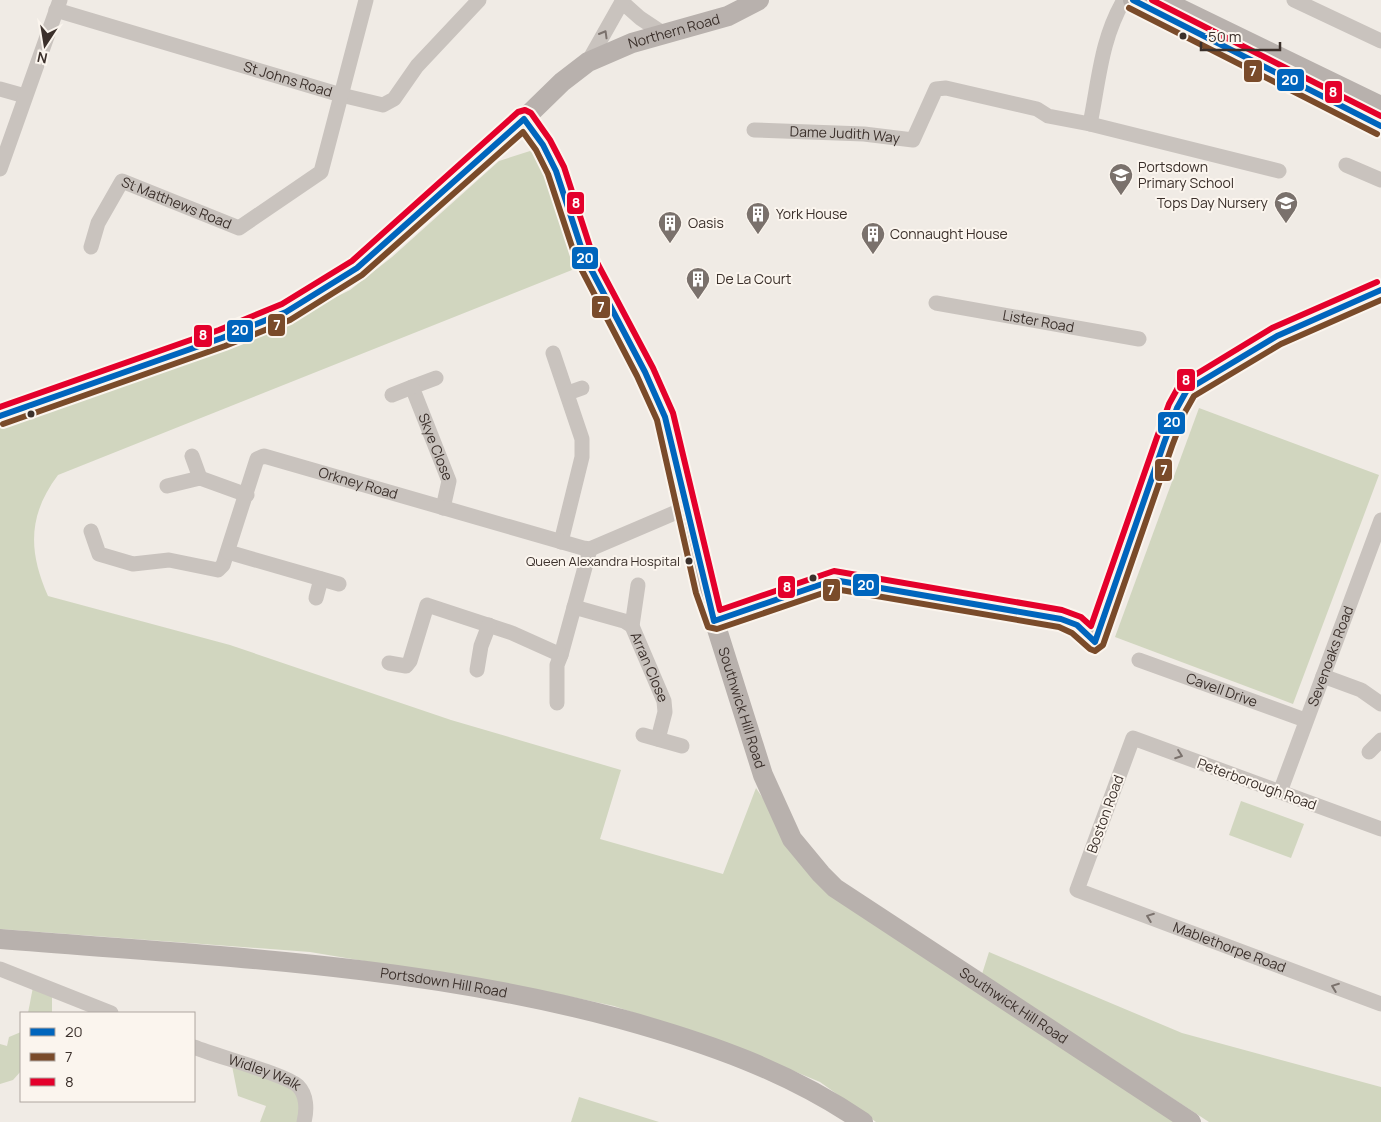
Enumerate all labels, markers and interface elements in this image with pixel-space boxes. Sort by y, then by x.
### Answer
street label: Northern Road [626,9,722,53]
north arrow [20,20,70,70]
scale bar [1201,20,1280,52]
text: 50 m [1208,26,1242,47]
one-way arrow [598,30,608,39]
unlabelled marker [1178,31,1188,41]
text: N [35,48,49,69]
street label: St Johns Road [241,56,335,101]
line badge: 7 [1243,59,1263,83]
text: 7 [1249,61,1257,80]
line badge: 20 [1276,68,1305,92]
text: 20 [1281,70,1299,89]
line badge: 8 [1324,80,1343,104]
text: 8 [1329,82,1337,101]
street label: Dame Judith Way [789,121,902,147]
place label: Portsdown Primary School [1138,157,1234,192]
school or university icon: Portsdown Primary School [1108,162,1134,196]
street label: St Matthews Road [119,172,234,233]
school or university icon: Tops Day Nursery [1273,190,1299,224]
line badge: 8 [566,191,585,215]
text: 8 [572,193,580,212]
place label: Tops Day Nursery [1157,193,1269,212]
building icon: York House [745,201,771,235]
place label: York House [776,204,847,223]
building icon: Oasis [657,210,683,244]
place label: Oasis [688,213,724,232]
building icon: Connaught House [860,221,886,255]
place label: Connaught House [890,224,1008,243]
line badge: 20 [571,246,599,270]
text: 20 [576,248,594,267]
building icon: De La Court [685,266,711,300]
place label: De La Court [716,269,792,288]
line badge: 7 [591,295,611,319]
text: 7 [597,297,605,316]
street label: Lister Road [1001,305,1076,336]
line badge: 7 [267,313,286,337]
text: 7 [273,315,281,334]
line badge: 20 [226,319,254,343]
text: 20 [231,320,249,339]
line badge: 8 [193,324,213,348]
text: 8 [199,325,207,344]
line badge: 8 [1176,368,1196,392]
text: 8 [1182,370,1190,389]
unlabelled marker [26,409,36,419]
street label: Skye Close [414,410,458,483]
line badge: 20 [1157,411,1186,435]
text: 20 [1163,412,1181,431]
line badge: 7 [1154,458,1173,482]
text: 7 [1160,460,1168,479]
street label: Orkney Road [316,462,400,503]
place label: Queen Alexandra Hospital [526,552,680,570]
marker: Queen Alexandra Hospital [684,556,694,566]
unlabelled marker [808,573,818,583]
line badge: 20 [852,573,880,597]
line badge: 8 [777,575,796,599]
text: 20 [857,575,875,594]
text: 8 [783,577,791,596]
line badge: 7 [822,578,841,602]
text: 7 [827,580,835,599]
street label: Sevenoaks Road [1303,603,1357,709]
street label: Arran Close [627,629,673,705]
street label: Southwick Hill Road [714,645,770,771]
street label: Cavell Drive [1184,668,1260,711]
one-way arrow [1174,749,1183,759]
street label: Peterborough Road [1195,753,1320,814]
street label: Boston Road [1082,772,1127,856]
one-way arrow [1147,913,1155,923]
street label: Mablethorpe Road [1171,917,1289,977]
street label: Portsdown Hill Road [379,963,509,1002]
street label: Southwick Hill Road [956,963,1072,1048]
one-way arrow [1332,983,1340,993]
legend [20,1012,195,1102]
text: 20 [65,1021,83,1042]
text: 7 [65,1046,73,1067]
street label: Widley Walk [226,1049,307,1095]
text: 8 [65,1071,74,1092]

